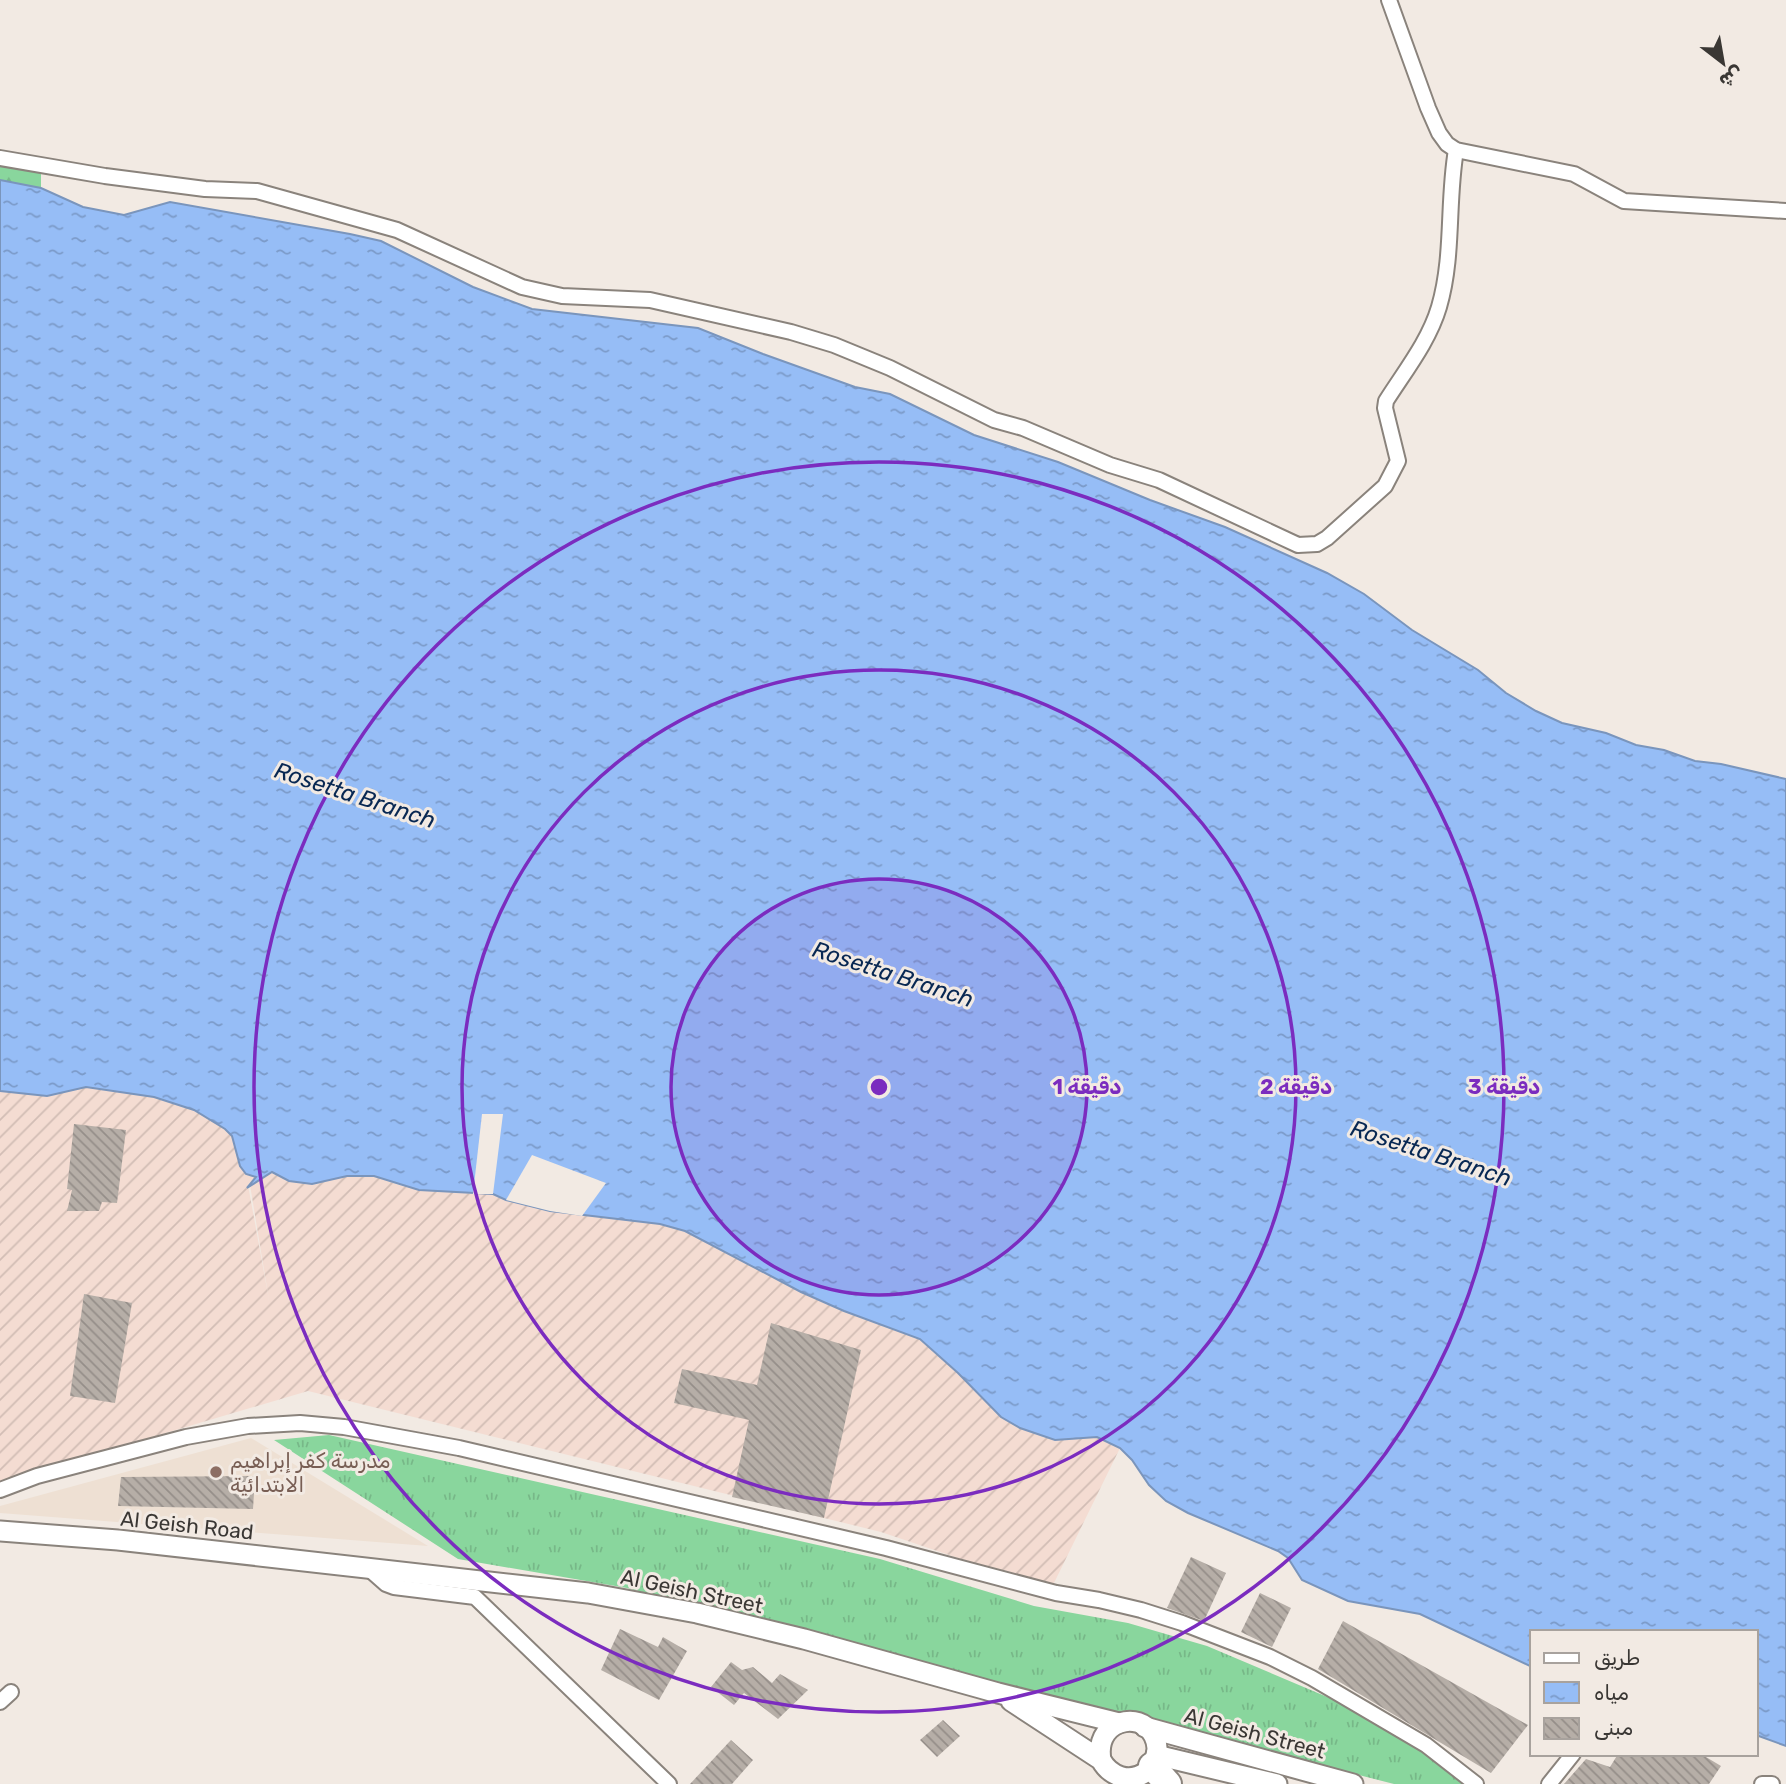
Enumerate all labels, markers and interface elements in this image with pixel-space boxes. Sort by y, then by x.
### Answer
north arrow [1688,28,1758,98]
text: ش [1715,61,1748,93]
water label: Rosetta Branch [271,756,439,834]
water label: Rosetta Branch [809,935,977,1013]
text: 1 دقيقة [1053,1074,1121,1099]
text: 2 دقيقة [1260,1074,1332,1099]
text: 3 دقيقة [1468,1074,1540,1099]
centre of rings [867,1075,891,1099]
water label: Rosetta Branch [1347,1114,1515,1192]
place label: مدرسة كفر إبراهيم الابتدائية [230,1448,390,1497]
marker: مدرسة كفر إبراهيم الابتدائية [208,1464,224,1480]
street label: Al Geish Road [119,1506,255,1544]
street label: Al Geish Street [619,1564,765,1618]
legend [1530,1630,1758,1756]
text: طريق [1594,1645,1640,1670]
text: مياه [1594,1680,1629,1705]
street label: Al Geish Street [1182,1702,1328,1764]
text: مبنى [1594,1715,1633,1740]

